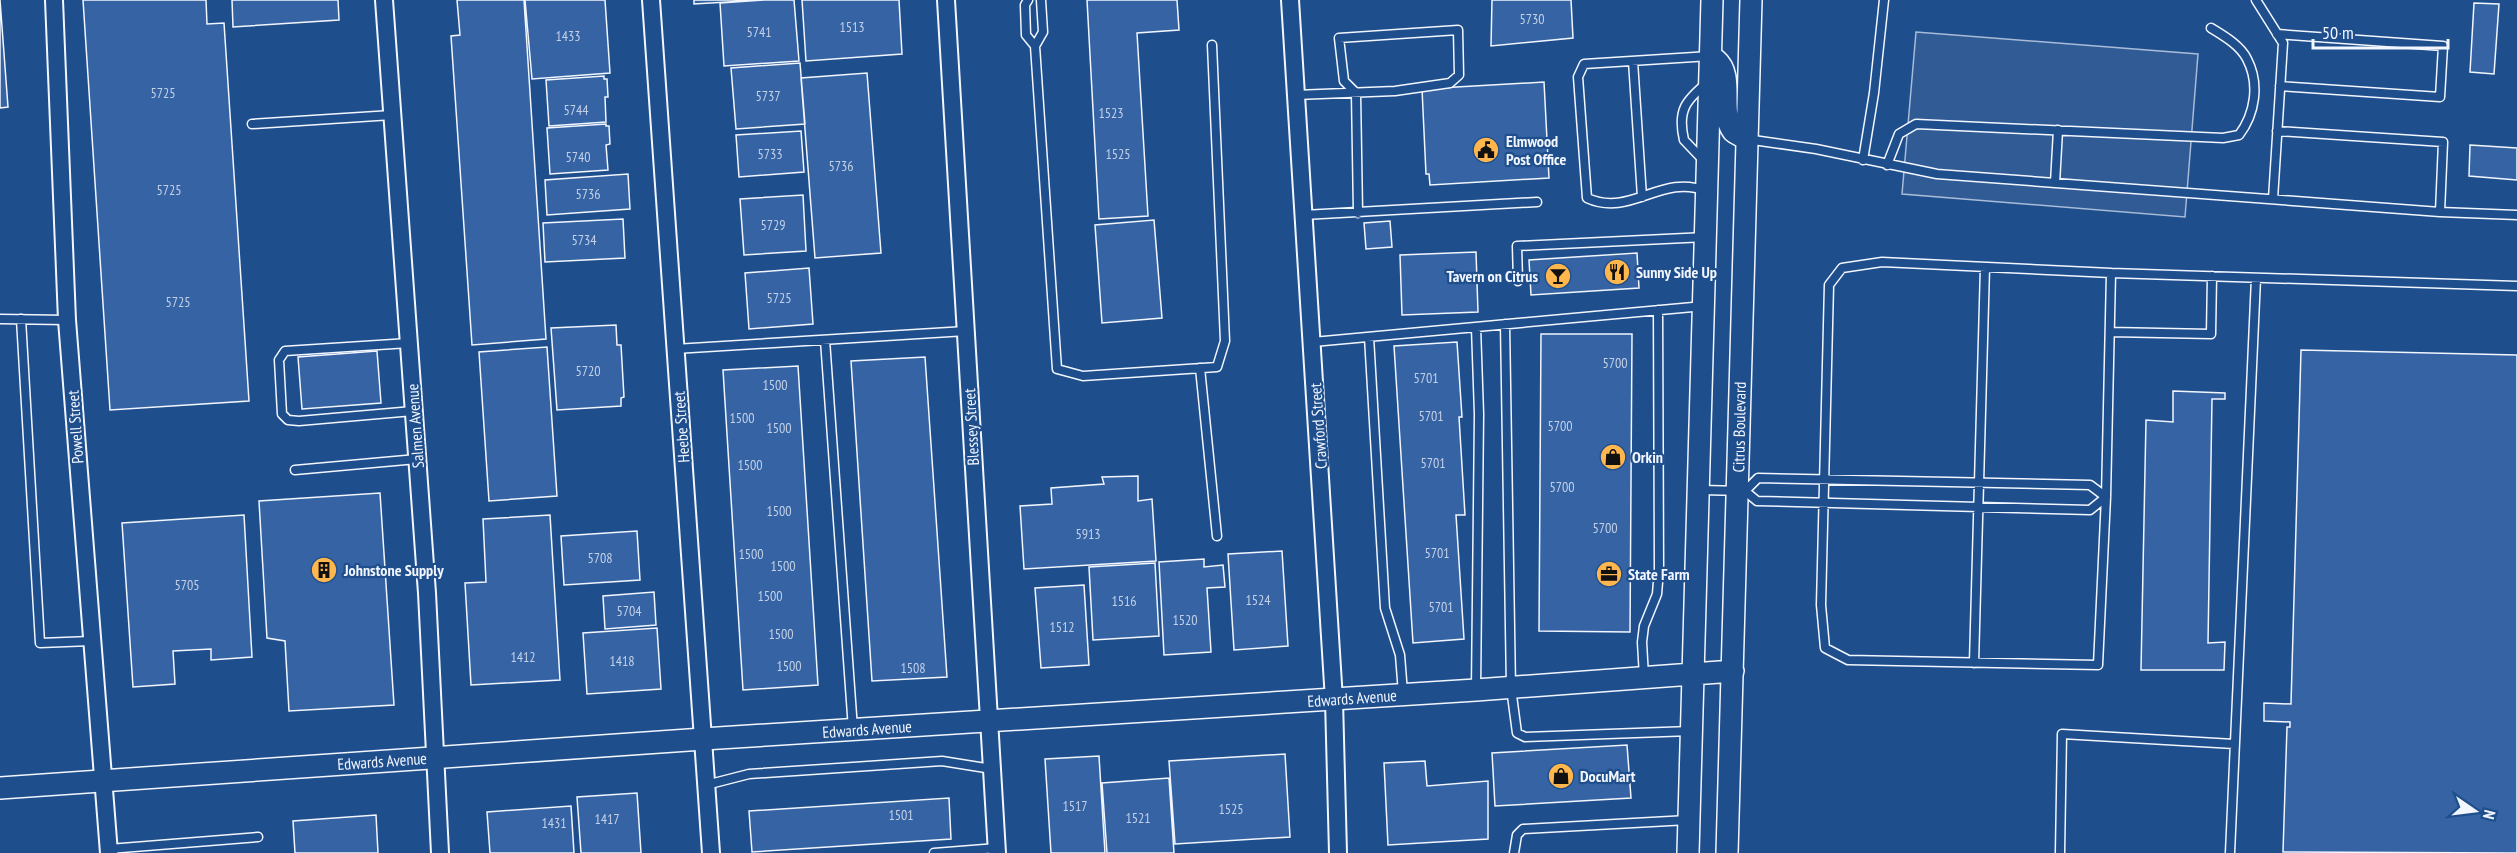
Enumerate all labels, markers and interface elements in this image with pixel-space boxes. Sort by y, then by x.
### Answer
house number: 5730 [1519,10,1545,28]
scale bar [2313,12,2448,50]
house number: 1513 [839,18,865,36]
text: 50 m [2322,21,2354,44]
house number: 5741 [746,23,772,41]
house number: 1433 [555,27,581,45]
house number: 5725 [150,84,176,102]
house number: 5737 [755,87,781,105]
house number: 5744 [563,101,589,119]
house number: 1523 [1098,104,1124,122]
place label: Elmwood Post Office [1506,131,1566,169]
public building icon: Elmwood Post Office [1471,135,1501,165]
house number: 5733 [757,145,783,163]
house number: 1525 [1105,145,1131,163]
house number: 5740 [565,148,591,166]
house number: 5736 [828,157,854,175]
house number: 5725 [156,181,182,199]
house number: 5736 [575,185,601,203]
house number: 5729 [760,216,786,234]
house number: 5734 [571,231,597,249]
restaurant icon: Sunny Side Up [1602,257,1632,287]
bar icon: Tavern on Citrus [1543,261,1573,291]
place label: Sunny Side Up [1636,262,1717,282]
place label: Tavern on Citrus [1447,266,1538,286]
house number: 5725 [766,289,792,307]
house number: 5725 [165,293,191,311]
house number: 5700 [1602,354,1628,372]
house number: 5720 [575,362,601,380]
house number: 5701 [1413,369,1439,387]
house number: 1500 [762,376,788,394]
street label: Citrus Boulevard [1728,381,1750,473]
street label: Crawford Street [1305,382,1331,470]
street label: Salmen Avenue [402,383,428,469]
street label: Blessey Street [959,387,983,466]
street label: Powell Street [62,389,88,464]
street label: Heebe Street [668,390,693,463]
house number: 5701 [1418,407,1444,425]
house number: 1500 [729,409,755,427]
house number: 5700 [1547,417,1573,435]
house number: 1500 [766,419,792,437]
shop icon: Orkin [1598,442,1628,472]
place label: Orkin [1632,447,1663,467]
house number: 5701 [1420,454,1446,472]
house number: 1500 [737,456,763,474]
house number: 5700 [1549,478,1575,496]
house number: 1500 [766,502,792,520]
house number: 5700 [1592,519,1618,537]
house number: 5913 [1075,525,1101,543]
house number: 5701 [1424,544,1450,562]
house number: 1500 [738,545,764,563]
house number: 5708 [587,549,613,567]
building icon: Johnstone Supply [309,555,339,585]
house number: 1500 [770,557,796,575]
office icon: State Farm [1594,559,1624,589]
place label: Johnstone Supply [343,560,444,580]
place label: State Farm [1628,564,1690,584]
house number: 5705 [174,576,200,594]
house number: 1500 [757,587,783,605]
house number: 1524 [1245,591,1271,609]
house number: 1516 [1111,592,1137,610]
house number: 5701 [1428,598,1454,616]
house number: 5704 [616,602,642,620]
house number: 1520 [1172,611,1198,629]
house number: 1512 [1049,618,1075,636]
house number: 1500 [768,625,794,643]
house number: 1412 [510,648,536,666]
house number: 1418 [609,652,635,670]
house number: 1500 [776,657,802,675]
house number: 1508 [900,659,926,677]
street label: Edwards Avenue [1307,685,1397,711]
street label: Edwards Avenue [822,716,912,742]
street label: Edwards Avenue [337,748,427,774]
shop icon: DocuMart [1546,761,1576,791]
place label: DocuMart [1580,766,1636,786]
north arrow [2445,781,2505,841]
house number: 1517 [1062,797,1088,815]
house number: 1525 [1218,800,1244,818]
house number: 1501 [888,806,914,824]
text: N [2479,808,2500,821]
house number: 1521 [1125,809,1151,827]
house number: 1417 [594,810,620,828]
house number: 1431 [541,814,567,832]

